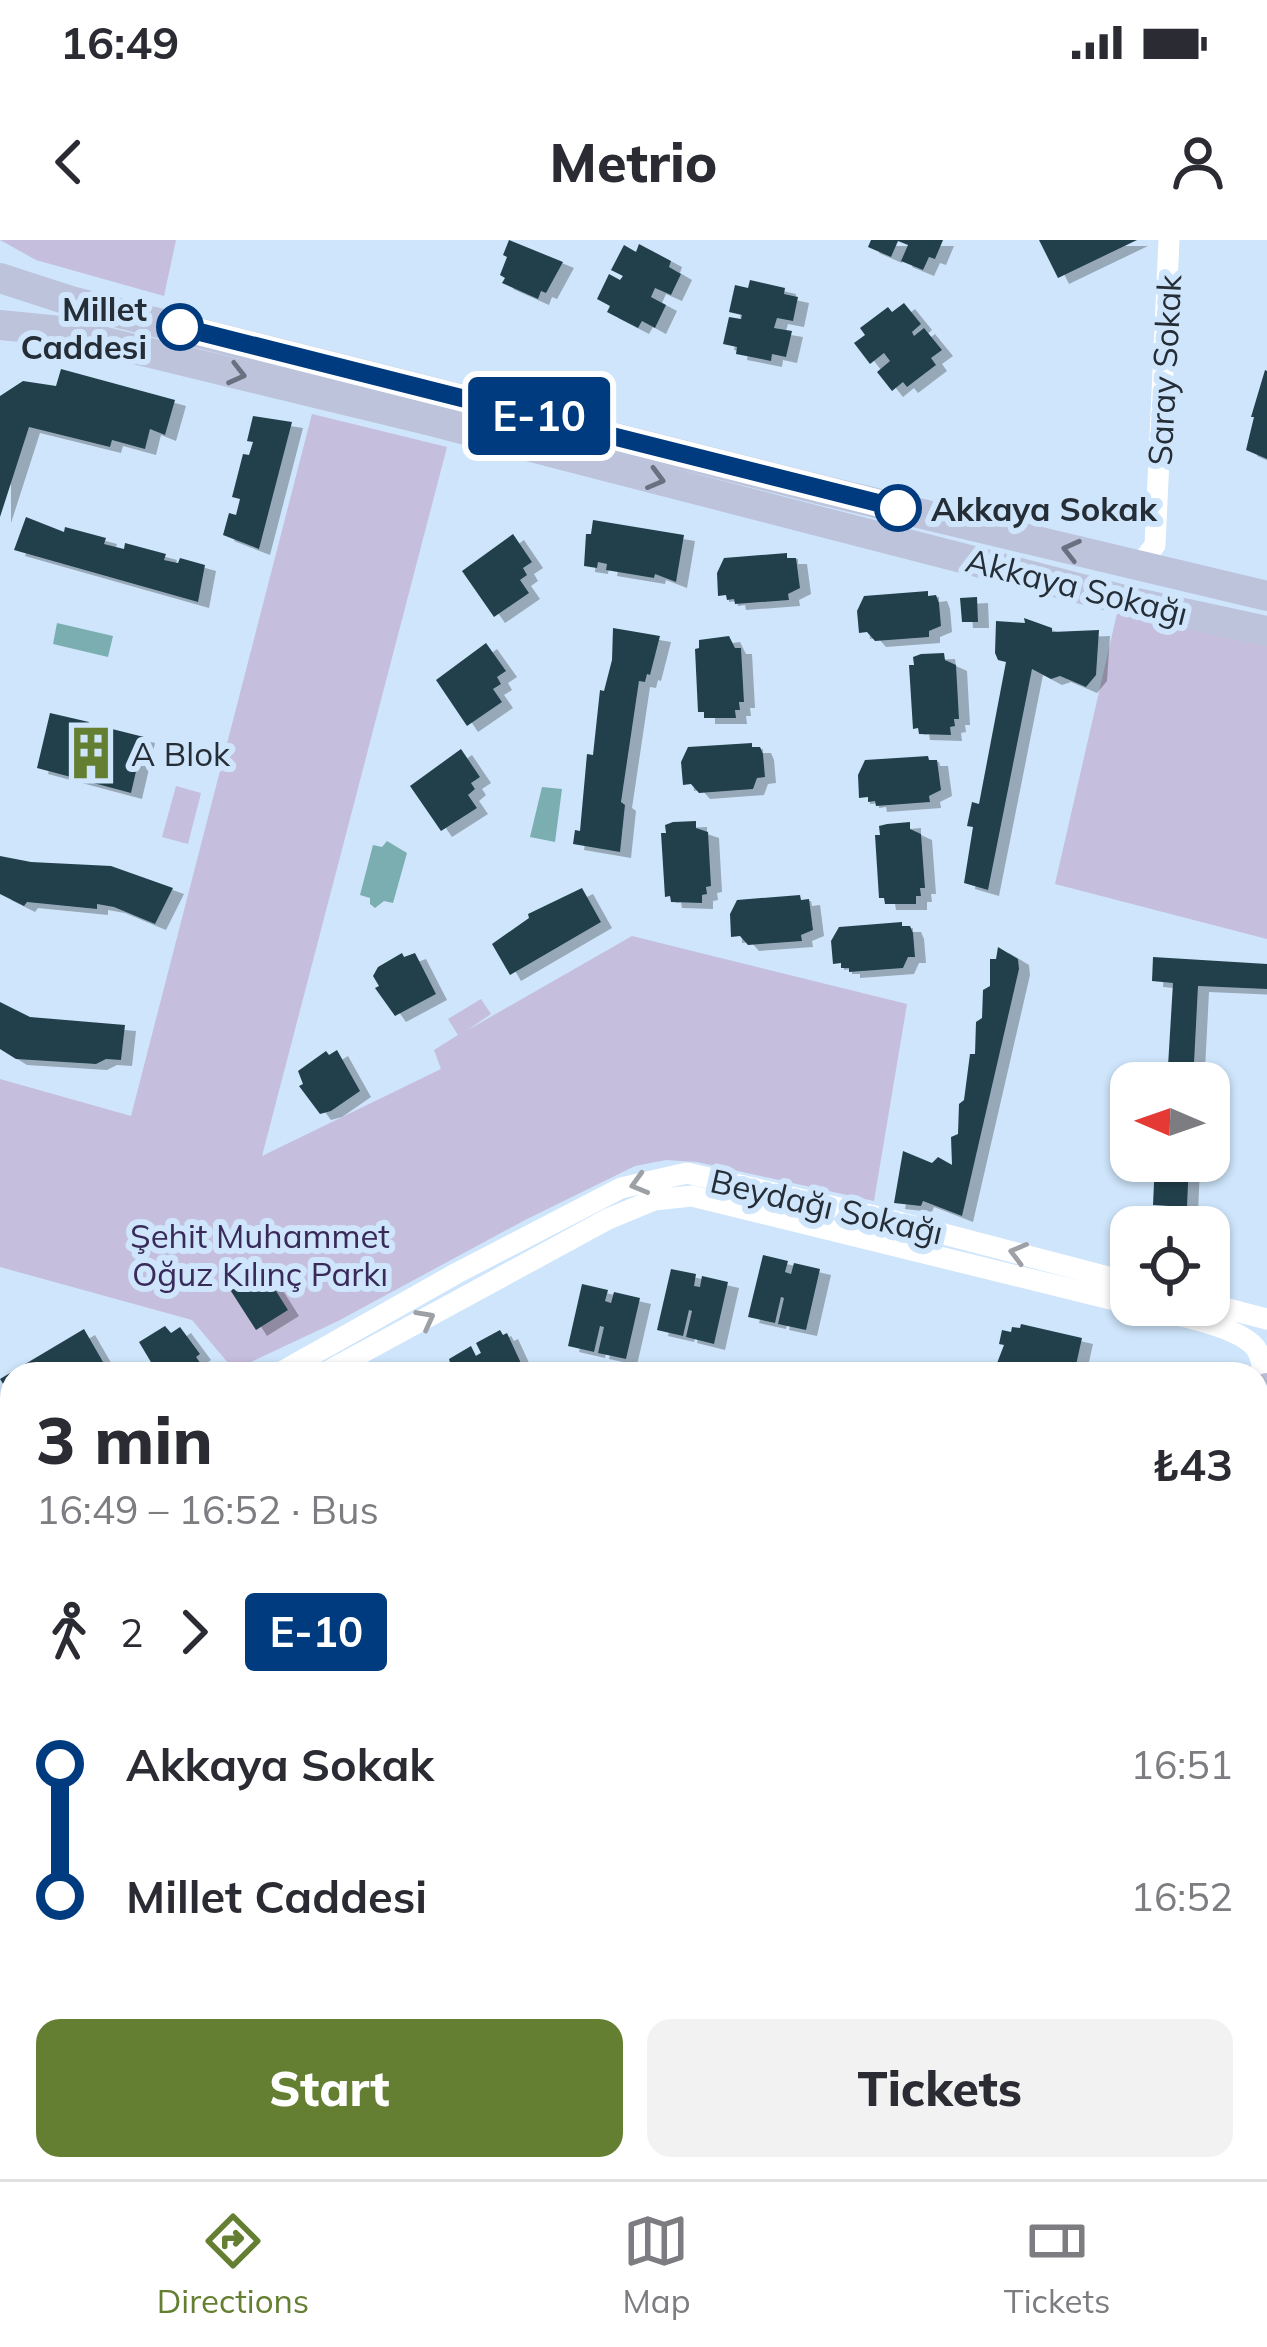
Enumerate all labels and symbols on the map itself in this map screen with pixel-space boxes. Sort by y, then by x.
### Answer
street label: Saray Sokak [1139,273,1190,466]
place label: Millet Caddesi [20,288,147,367]
marker: Millet Caddesi [158,305,202,349]
one-way arrow [227,360,247,385]
line badge: E-10 [455,377,623,455]
one-way arrow [646,465,666,490]
marker: Akkaya Sokak [876,486,920,530]
place label: Akkaya Sokak [931,488,1158,529]
street label: Akkaya Sokağı [962,539,1192,633]
one-way arrow [1062,539,1082,564]
building icon: A Blok [62,724,120,782]
place label: A Blok [131,733,231,774]
north arrow [1110,1062,1230,1182]
street label: Beydağı Sokağı [707,1159,947,1253]
one-way arrow [629,1169,650,1194]
park label: Şehit Muhammet Oğuz Kılınç Parkı [130,1215,390,1294]
one-way arrow [1008,1243,1029,1268]
one-way arrow [413,1310,434,1333]

